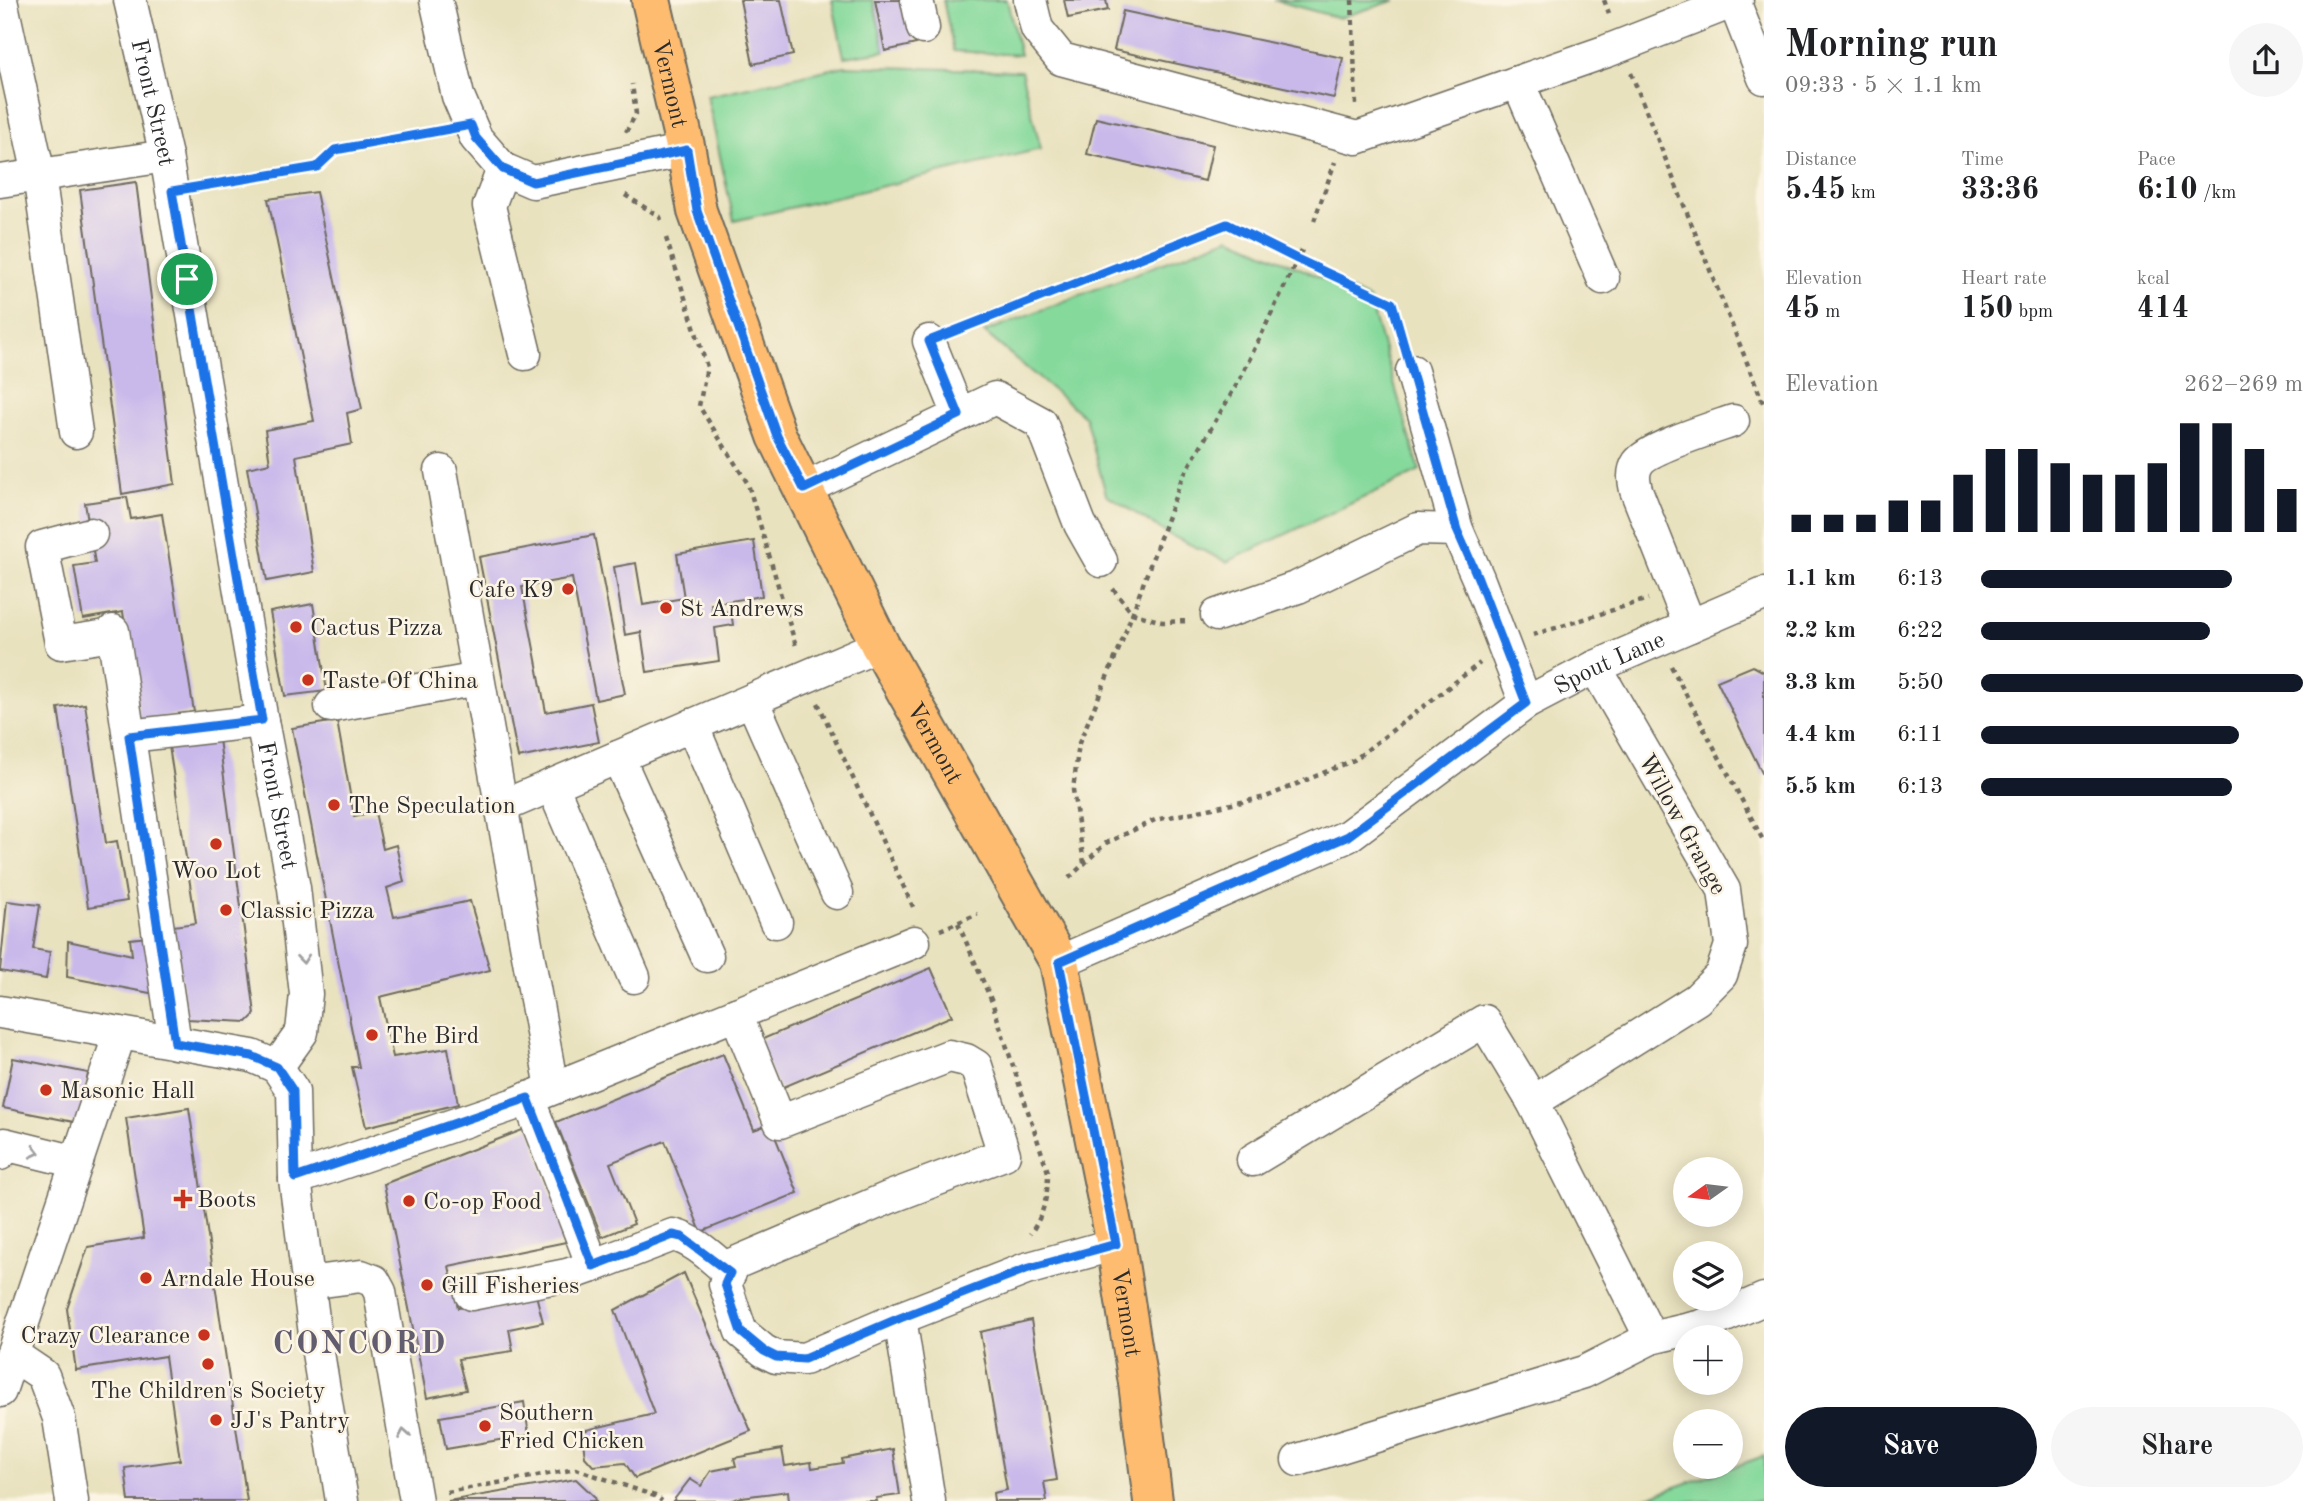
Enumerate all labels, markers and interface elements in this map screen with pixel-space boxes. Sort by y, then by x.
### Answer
button: share [2229,23,2303,97]
text: Morning run [1785,27,1998,65]
street label: Front Street [125,37,177,168]
street label: Vermont [647,38,690,130]
text: 09:33 · 5 × 1.1 km [1785,74,1982,97]
text: Distance [1785,151,1857,170]
text: Time [1961,151,2004,170]
text: Pace [2137,151,2176,170]
text: 5.45 [1785,175,1846,205]
text: 33:36 [1961,175,2039,205]
text: 6:10 [2137,175,2198,205]
text: km [1846,184,1876,203]
text: /km [2198,184,2236,203]
pin [157,249,217,309]
icon: arrive [168,260,206,298]
text: Elevation [1785,270,1862,289]
text: Heart rate [1961,270,2046,289]
text: kcal [2137,270,2170,289]
text: 45 [1785,294,1820,324]
text: 150 [1961,294,2013,324]
text: 414 [2137,294,2189,324]
text: m [1820,303,1840,322]
text: bpm [2013,303,2053,322]
text: Elevation [1785,373,1879,396]
text: 262–269 m [2184,373,2303,396]
text: 1.1 km [1785,567,1856,590]
text: 6:13 [1897,567,1943,590]
place label: Cafe K9 [468,579,554,603]
marker: Cafe K9 [560,581,576,597]
place label: St Andrews [680,598,804,622]
marker: St Andrews [658,600,674,616]
place label: Cactus Pizza [310,617,443,641]
marker: Cactus Pizza [288,619,304,635]
text: 2.2 km [1785,619,1856,642]
text: 6:22 [1897,619,1943,642]
street label: Spout Lane [1551,628,1669,700]
place label: Taste Of China [322,670,478,694]
text: 3.3 km [1785,671,1856,694]
text: 5:50 [1897,671,1943,694]
marker: Taste Of China [300,672,316,688]
street label: Vermont [901,699,966,789]
text: 4.4 km [1785,723,1856,746]
text: 6:11 [1897,723,1943,746]
street label: Front Street [252,740,300,872]
street label: Willow Grange [1633,751,1730,899]
text: 5.5 km [1785,775,1856,798]
text: 6:13 [1897,775,1943,798]
place label: The Speculation [348,795,516,819]
marker: The Speculation [326,797,342,813]
marker: Woo Lot [208,836,224,852]
place label: Woo Lot [171,860,261,884]
place label: Classic Pizza [240,900,375,924]
marker: Classic Pizza [218,902,234,918]
one-way arrow [295,953,310,965]
place label: The Bird [386,1025,479,1049]
marker: The Bird [364,1027,380,1043]
place label: Masonic Hall [60,1080,195,1104]
marker: Masonic Hall [38,1082,54,1098]
one-way arrow [29,1144,41,1158]
north arrow [1673,1157,1743,1227]
map controls [1673,1157,1743,1479]
place label: Boots [197,1189,256,1213]
marker: Boots [175,1191,191,1207]
place label: Co-op Food [423,1191,542,1215]
marker: Co-op Food [401,1193,417,1209]
button: layers [1673,1241,1743,1311]
street label: Vermont [1106,1267,1144,1359]
place label: Arndale House [160,1268,315,1292]
marker: Arndale House [138,1270,154,1286]
place label: Gill Fisheries [441,1275,579,1299]
marker: Gill Fisheries [419,1277,435,1293]
place label: Crazy Clearance [21,1325,190,1349]
button: + [1673,1325,1743,1395]
marker: Crazy Clearance [196,1327,212,1343]
district label: CONCORD [273,1329,447,1361]
marker: The Children's Society [200,1356,216,1372]
place label: The Children's Society [90,1380,326,1404]
place label: Southern Fried Chicken [499,1402,644,1454]
button: Save [1785,1407,2037,1487]
button: Share [2051,1407,2303,1487]
button: − [1673,1409,1743,1479]
place label: JJ's Pantry [230,1410,350,1434]
marker: JJ's Pantry [208,1412,224,1428]
marker: Southern Fried Chicken [477,1418,493,1434]
one-way arrow [397,1428,412,1440]

